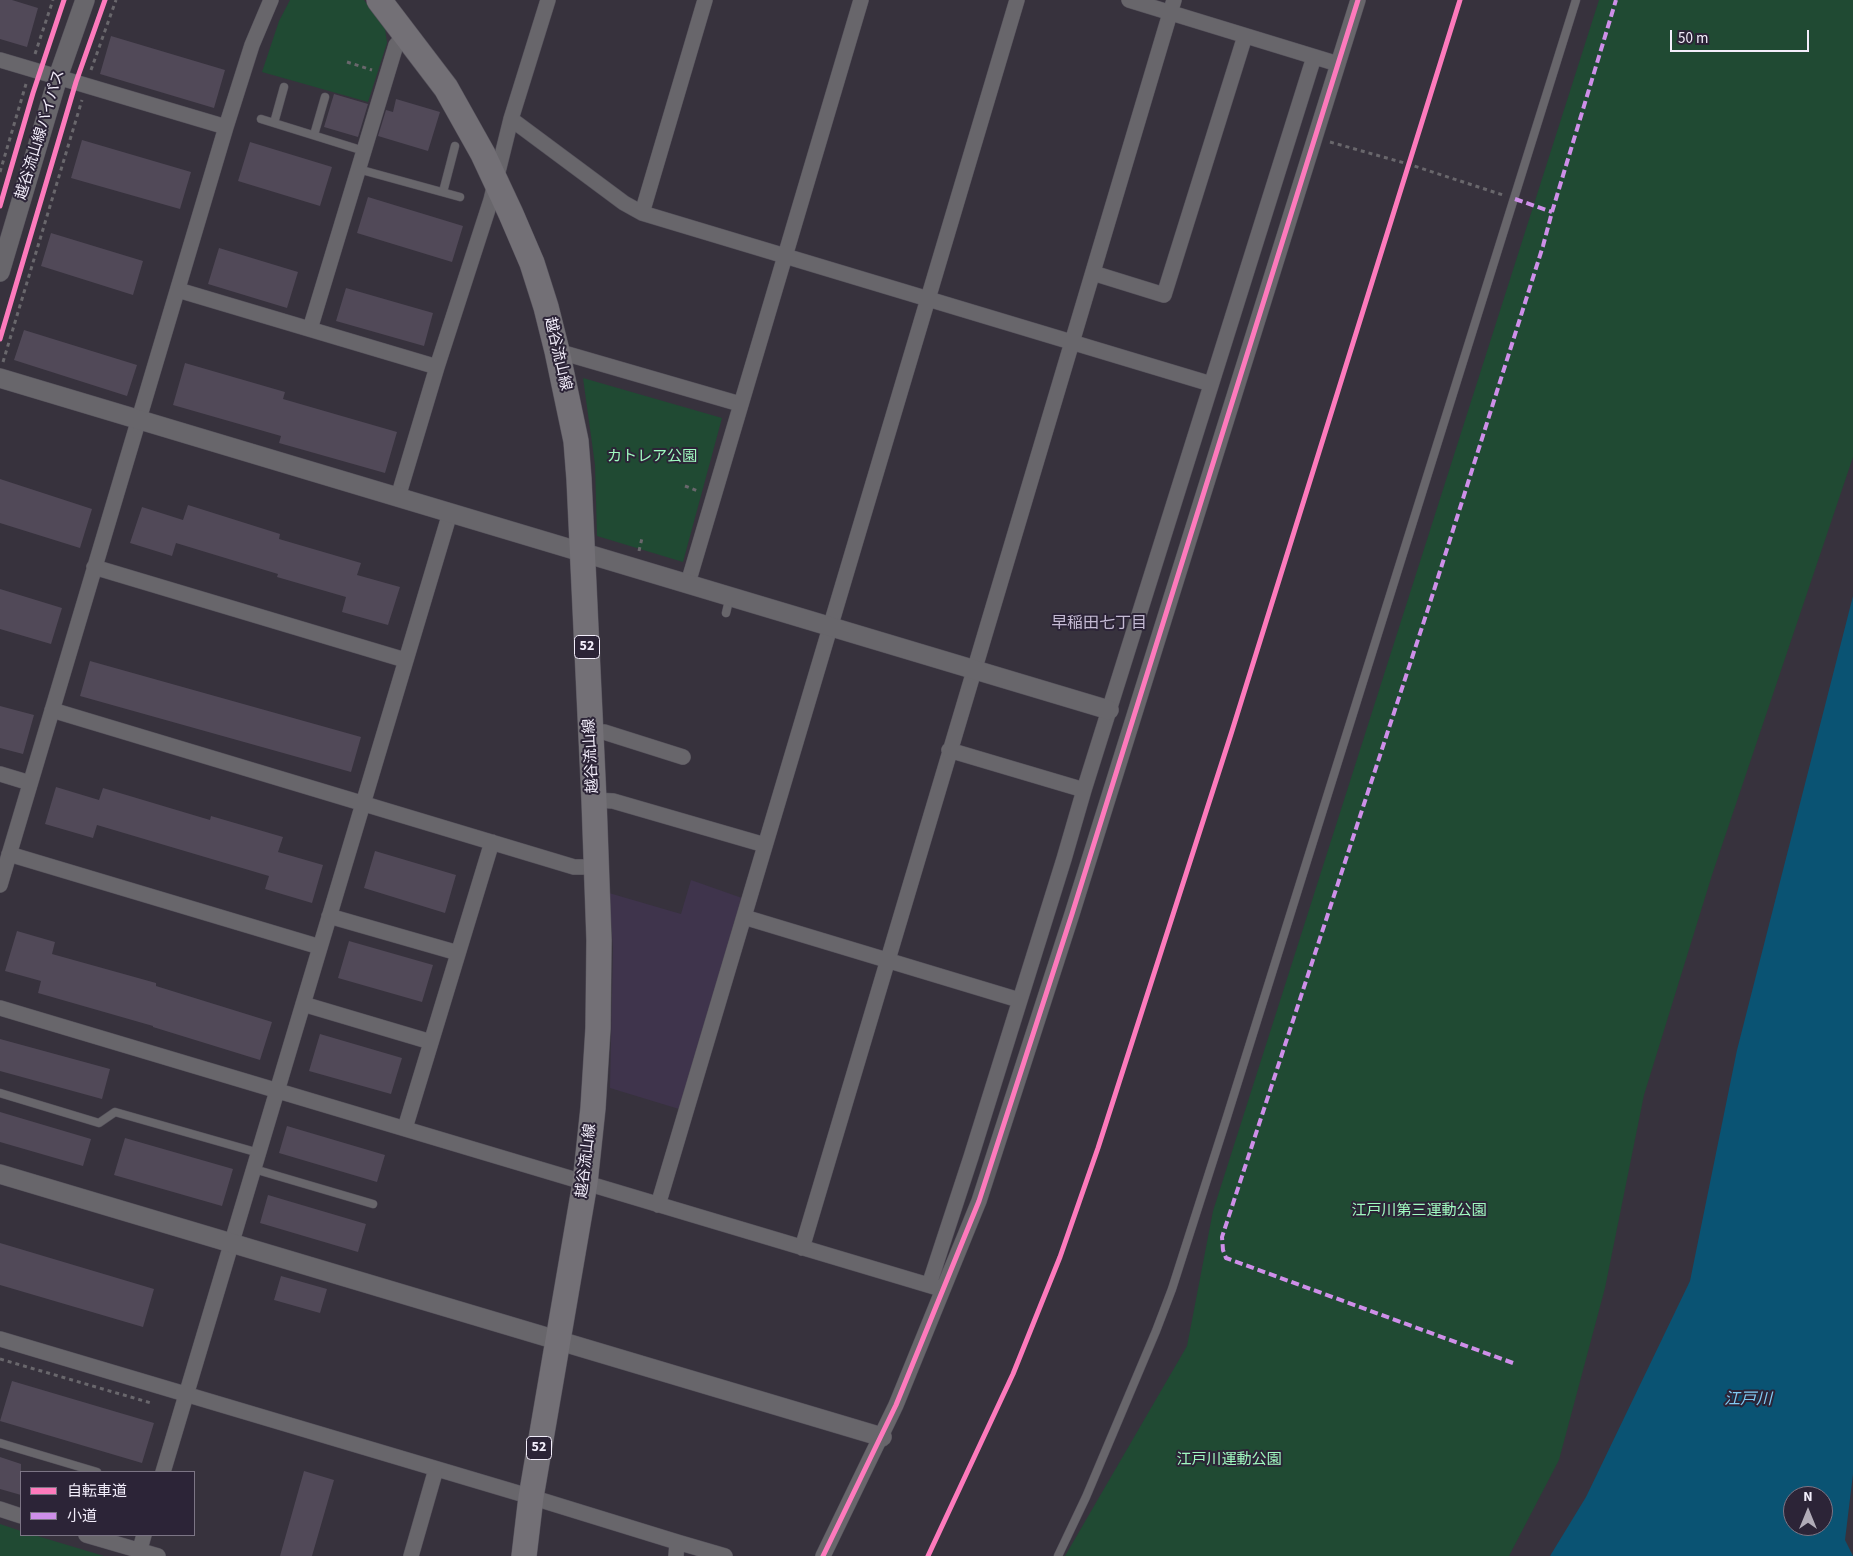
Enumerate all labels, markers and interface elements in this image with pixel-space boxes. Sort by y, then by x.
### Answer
scale bar [1673,20,1812,52]
text: 50 m [1678,28,1708,49]
street label: 越谷流山線バイパス [13,68,69,202]
street label: 越谷流山線 [540,315,574,393]
park label: カトレア公園 [607,449,697,467]
district label: 早稲田七丁目 [1051,614,1147,634]
road number: 52 [574,636,600,659]
street label: 越谷流山線 [581,718,603,794]
street label: 越谷流山線 [573,1123,601,1199]
park label: 江戸川第三運動公園 [1352,1203,1486,1221]
water label: 江戸川 [1724,1390,1772,1410]
road number: 52 [526,1436,552,1460]
park label: 江戸川運動公園 [1177,1452,1281,1470]
legend [20,1471,195,1536]
text: 自転車道 [67,1481,127,1502]
north arrow [1783,1486,1833,1536]
text: N [1803,1487,1813,1507]
text: 小道 [67,1506,97,1527]

